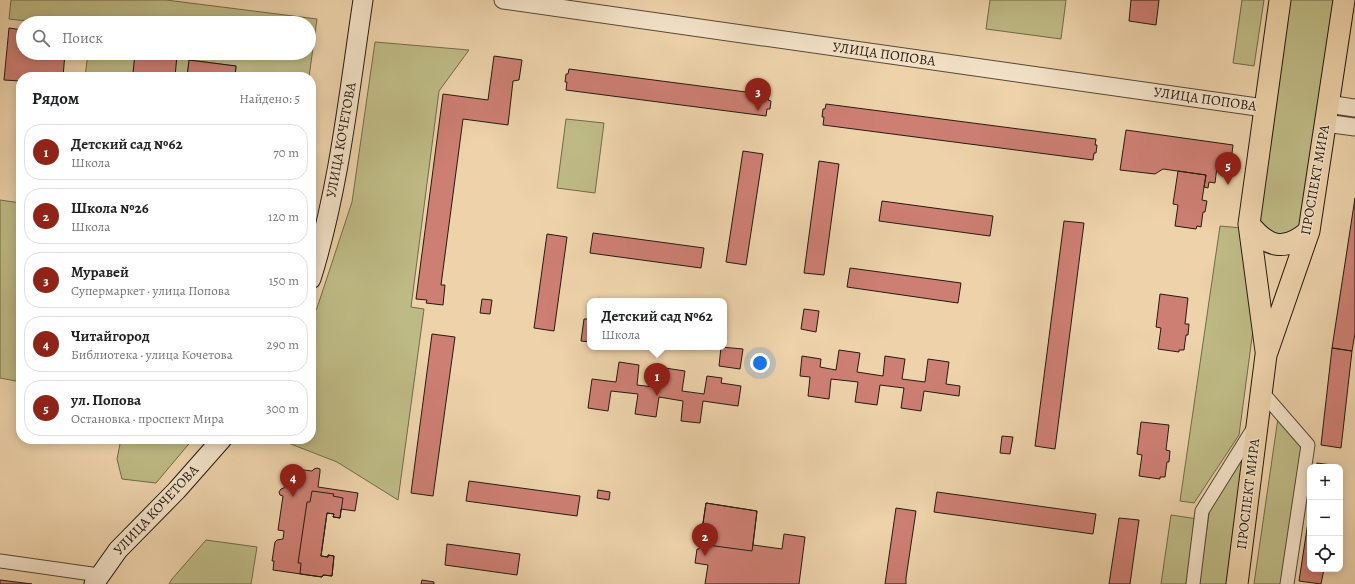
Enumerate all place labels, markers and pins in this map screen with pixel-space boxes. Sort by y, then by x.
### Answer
pin: 3 [745,78,771,111]
pin: 5 [1215,152,1241,185]
pin: 1 [644,363,670,396]
pin: 4 [280,464,306,497]
pin: 2 [692,523,718,556]

